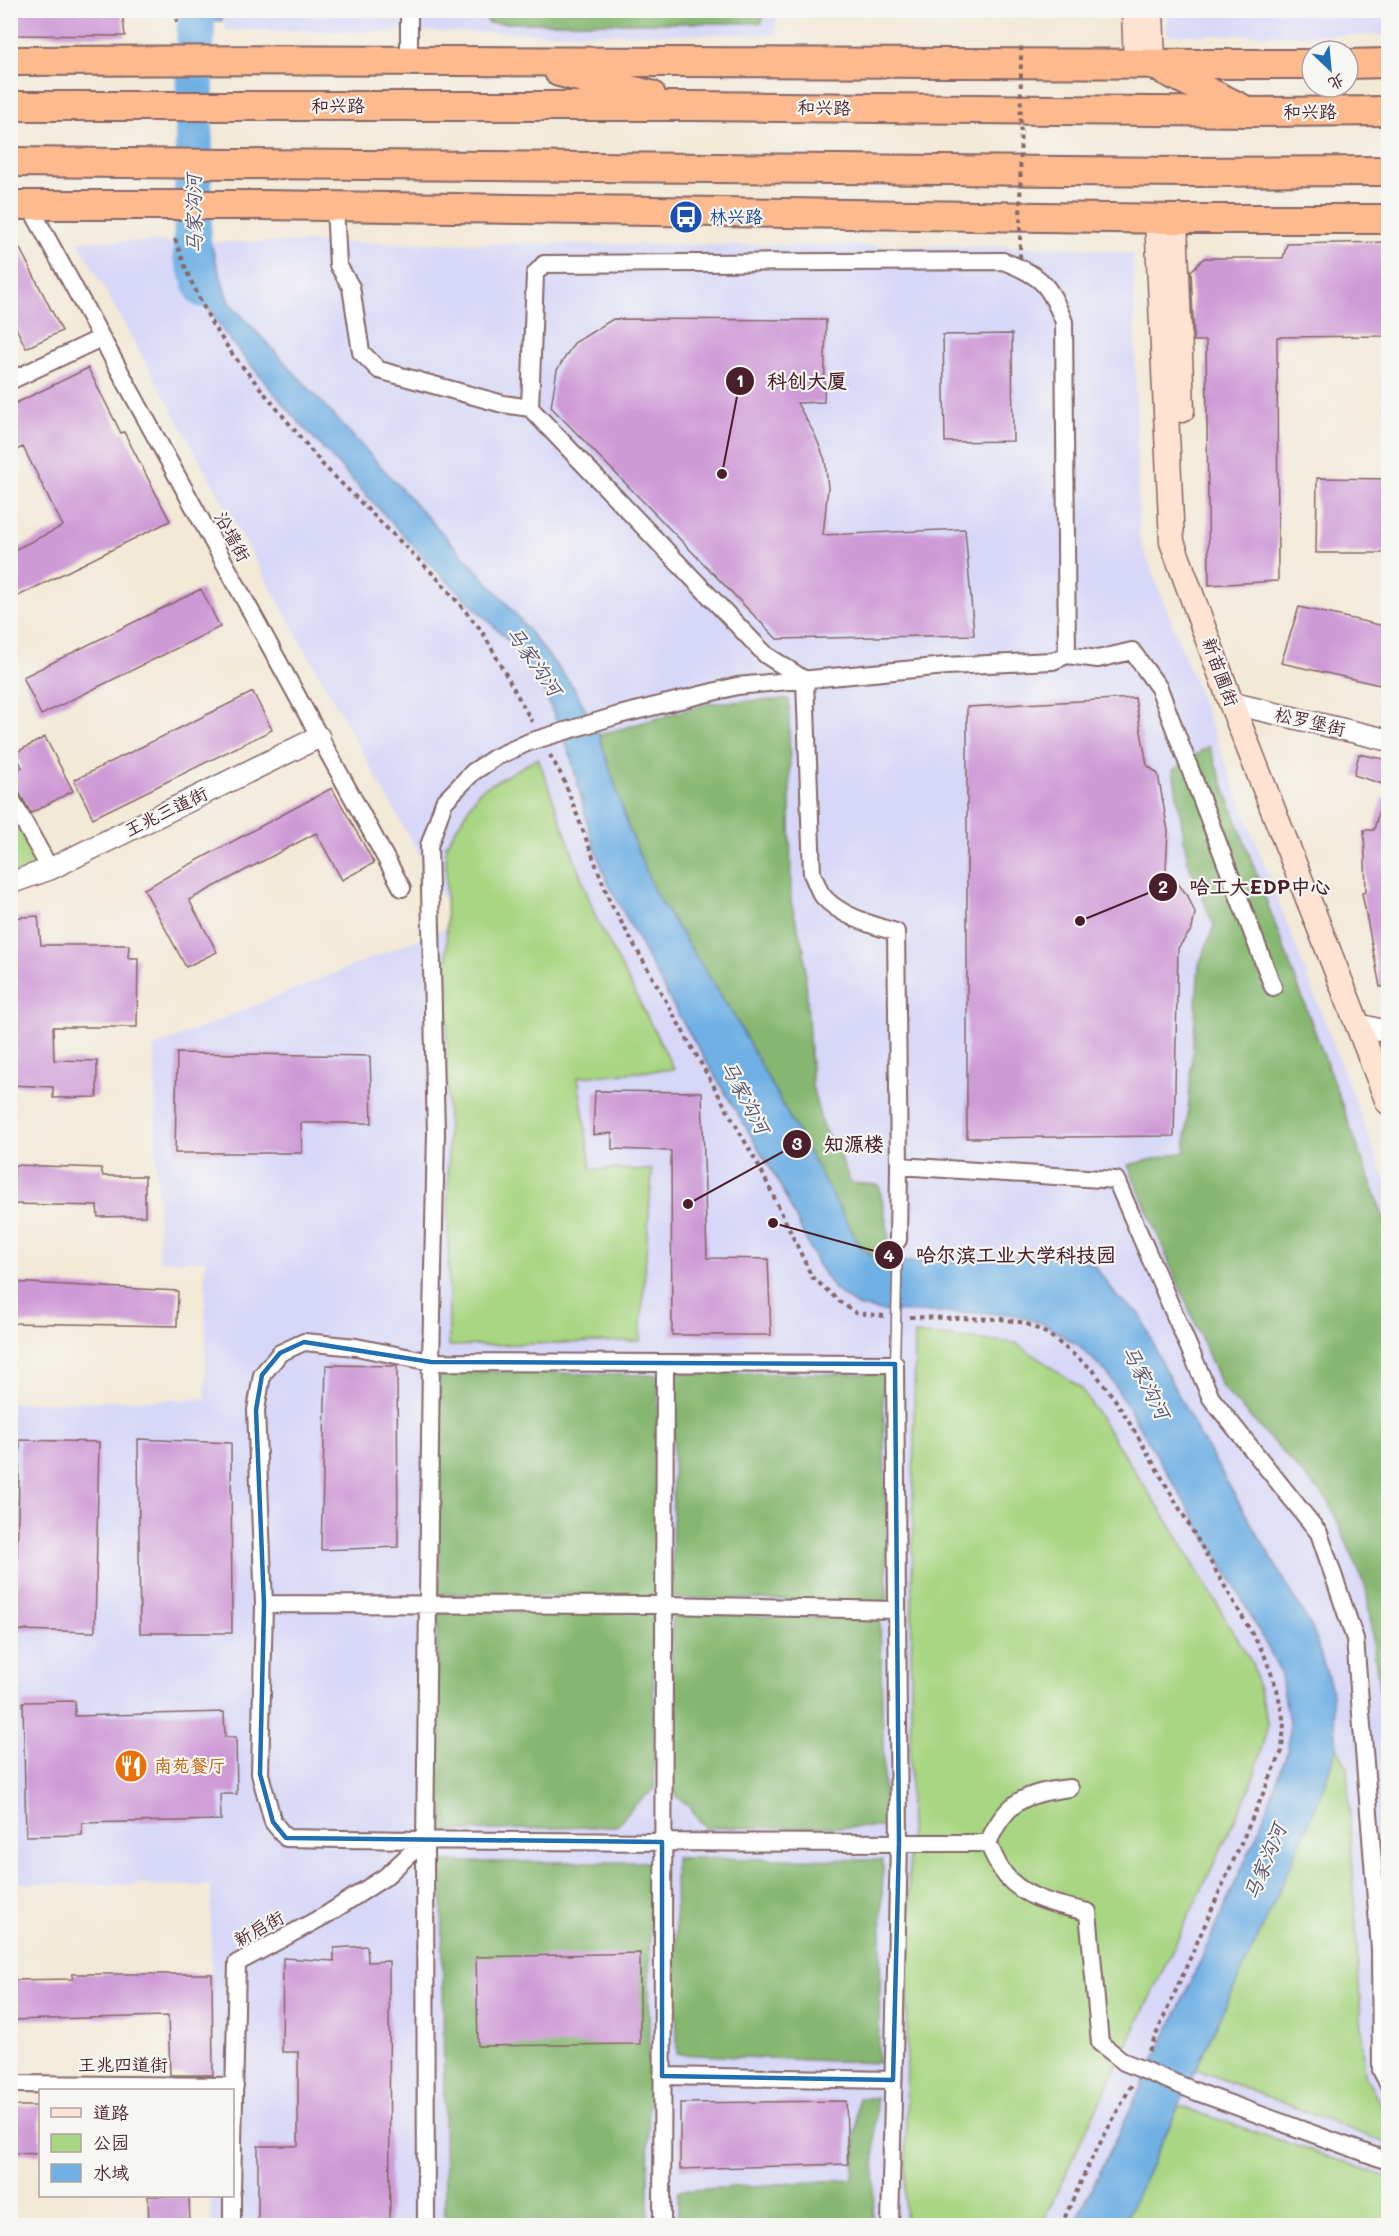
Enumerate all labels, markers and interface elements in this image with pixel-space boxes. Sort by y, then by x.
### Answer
north arrow [1300,39,1360,99]
text: 北 [1325,70,1349,96]
street label: 和兴路 [311,93,365,117]
street label: 和兴路 [797,95,851,119]
street label: 和兴路 [1283,99,1337,123]
water label: 马家沟河 [179,171,207,254]
bus stop icon: 林兴路 [668,199,704,235]
place label: 林兴路 [709,204,763,228]
callout: 科创大厦 [725,362,859,400]
text: 科创大厦 [767,367,847,393]
text: 1 [736,368,744,392]
street label: 沿墙街 [209,507,256,566]
water label: 马家沟河 [501,620,570,703]
street label: 新苗圃街 [1197,634,1245,710]
street label: 松罗堡街 [1272,701,1348,741]
street label: 王兆三道街 [120,781,211,842]
callout: 哈工大EDP中心 [1148,868,1343,906]
text: 哈工大EDP中心 [1190,873,1330,899]
text: 2 [1158,874,1168,898]
water label: 马家沟河 [716,1055,778,1141]
callout: 知源楼 [782,1125,896,1163]
text: 知源楼 [824,1130,884,1156]
text: 3 [792,1131,803,1155]
callout: 哈尔滨工业大学科技园 [874,1236,1128,1274]
text: 哈尔滨工业大学科技园 [916,1241,1116,1267]
text: 4 [883,1243,895,1267]
water label: 马家沟河 [1117,1340,1178,1426]
restaurant icon: 南苑餐厅 [113,1748,149,1784]
place label: 南苑餐厅 [154,1753,226,1777]
water label: 马家沟河 [1237,1817,1292,1904]
street label: 新启街 [229,1905,288,1952]
street label: 王兆四道街 [78,2052,168,2076]
legend [39,2089,234,2197]
text: 道路 [93,2100,129,2124]
text: 公园 [93,2130,129,2154]
text: 水域 [93,2160,129,2184]

